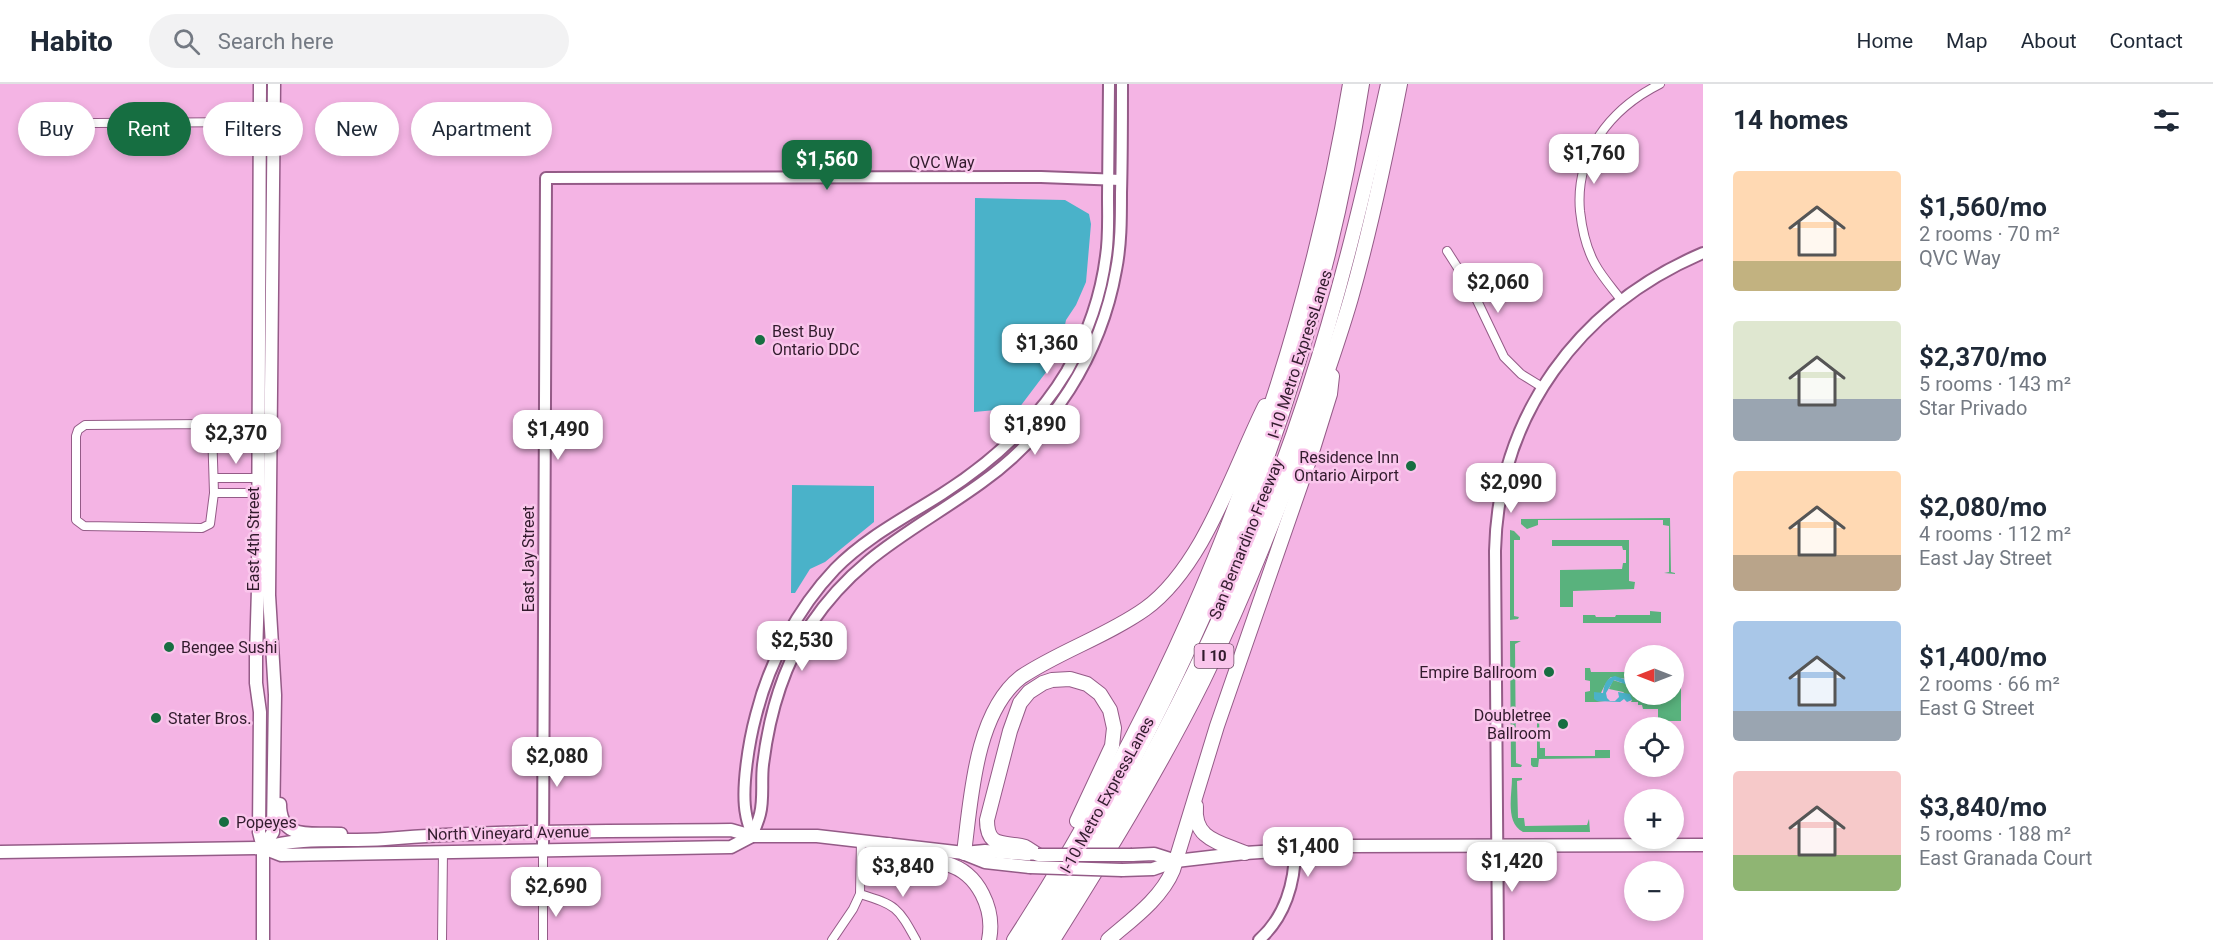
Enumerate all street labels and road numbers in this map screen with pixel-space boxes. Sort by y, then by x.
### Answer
street label: QVC Way [909,153,975,172]
street label: I-10 Metro ExpressLanes [1264,267,1336,441]
street label: San Bernardino Freeway [1205,455,1287,622]
street label: East 4th Street [244,487,263,591]
street label: East Jay Street [519,506,538,612]
road number: I 10 [1194,644,1234,668]
street label: I-10 Metro ExpressLanes [1056,713,1158,877]
street label: North Vineyard Avenue [427,822,589,844]

